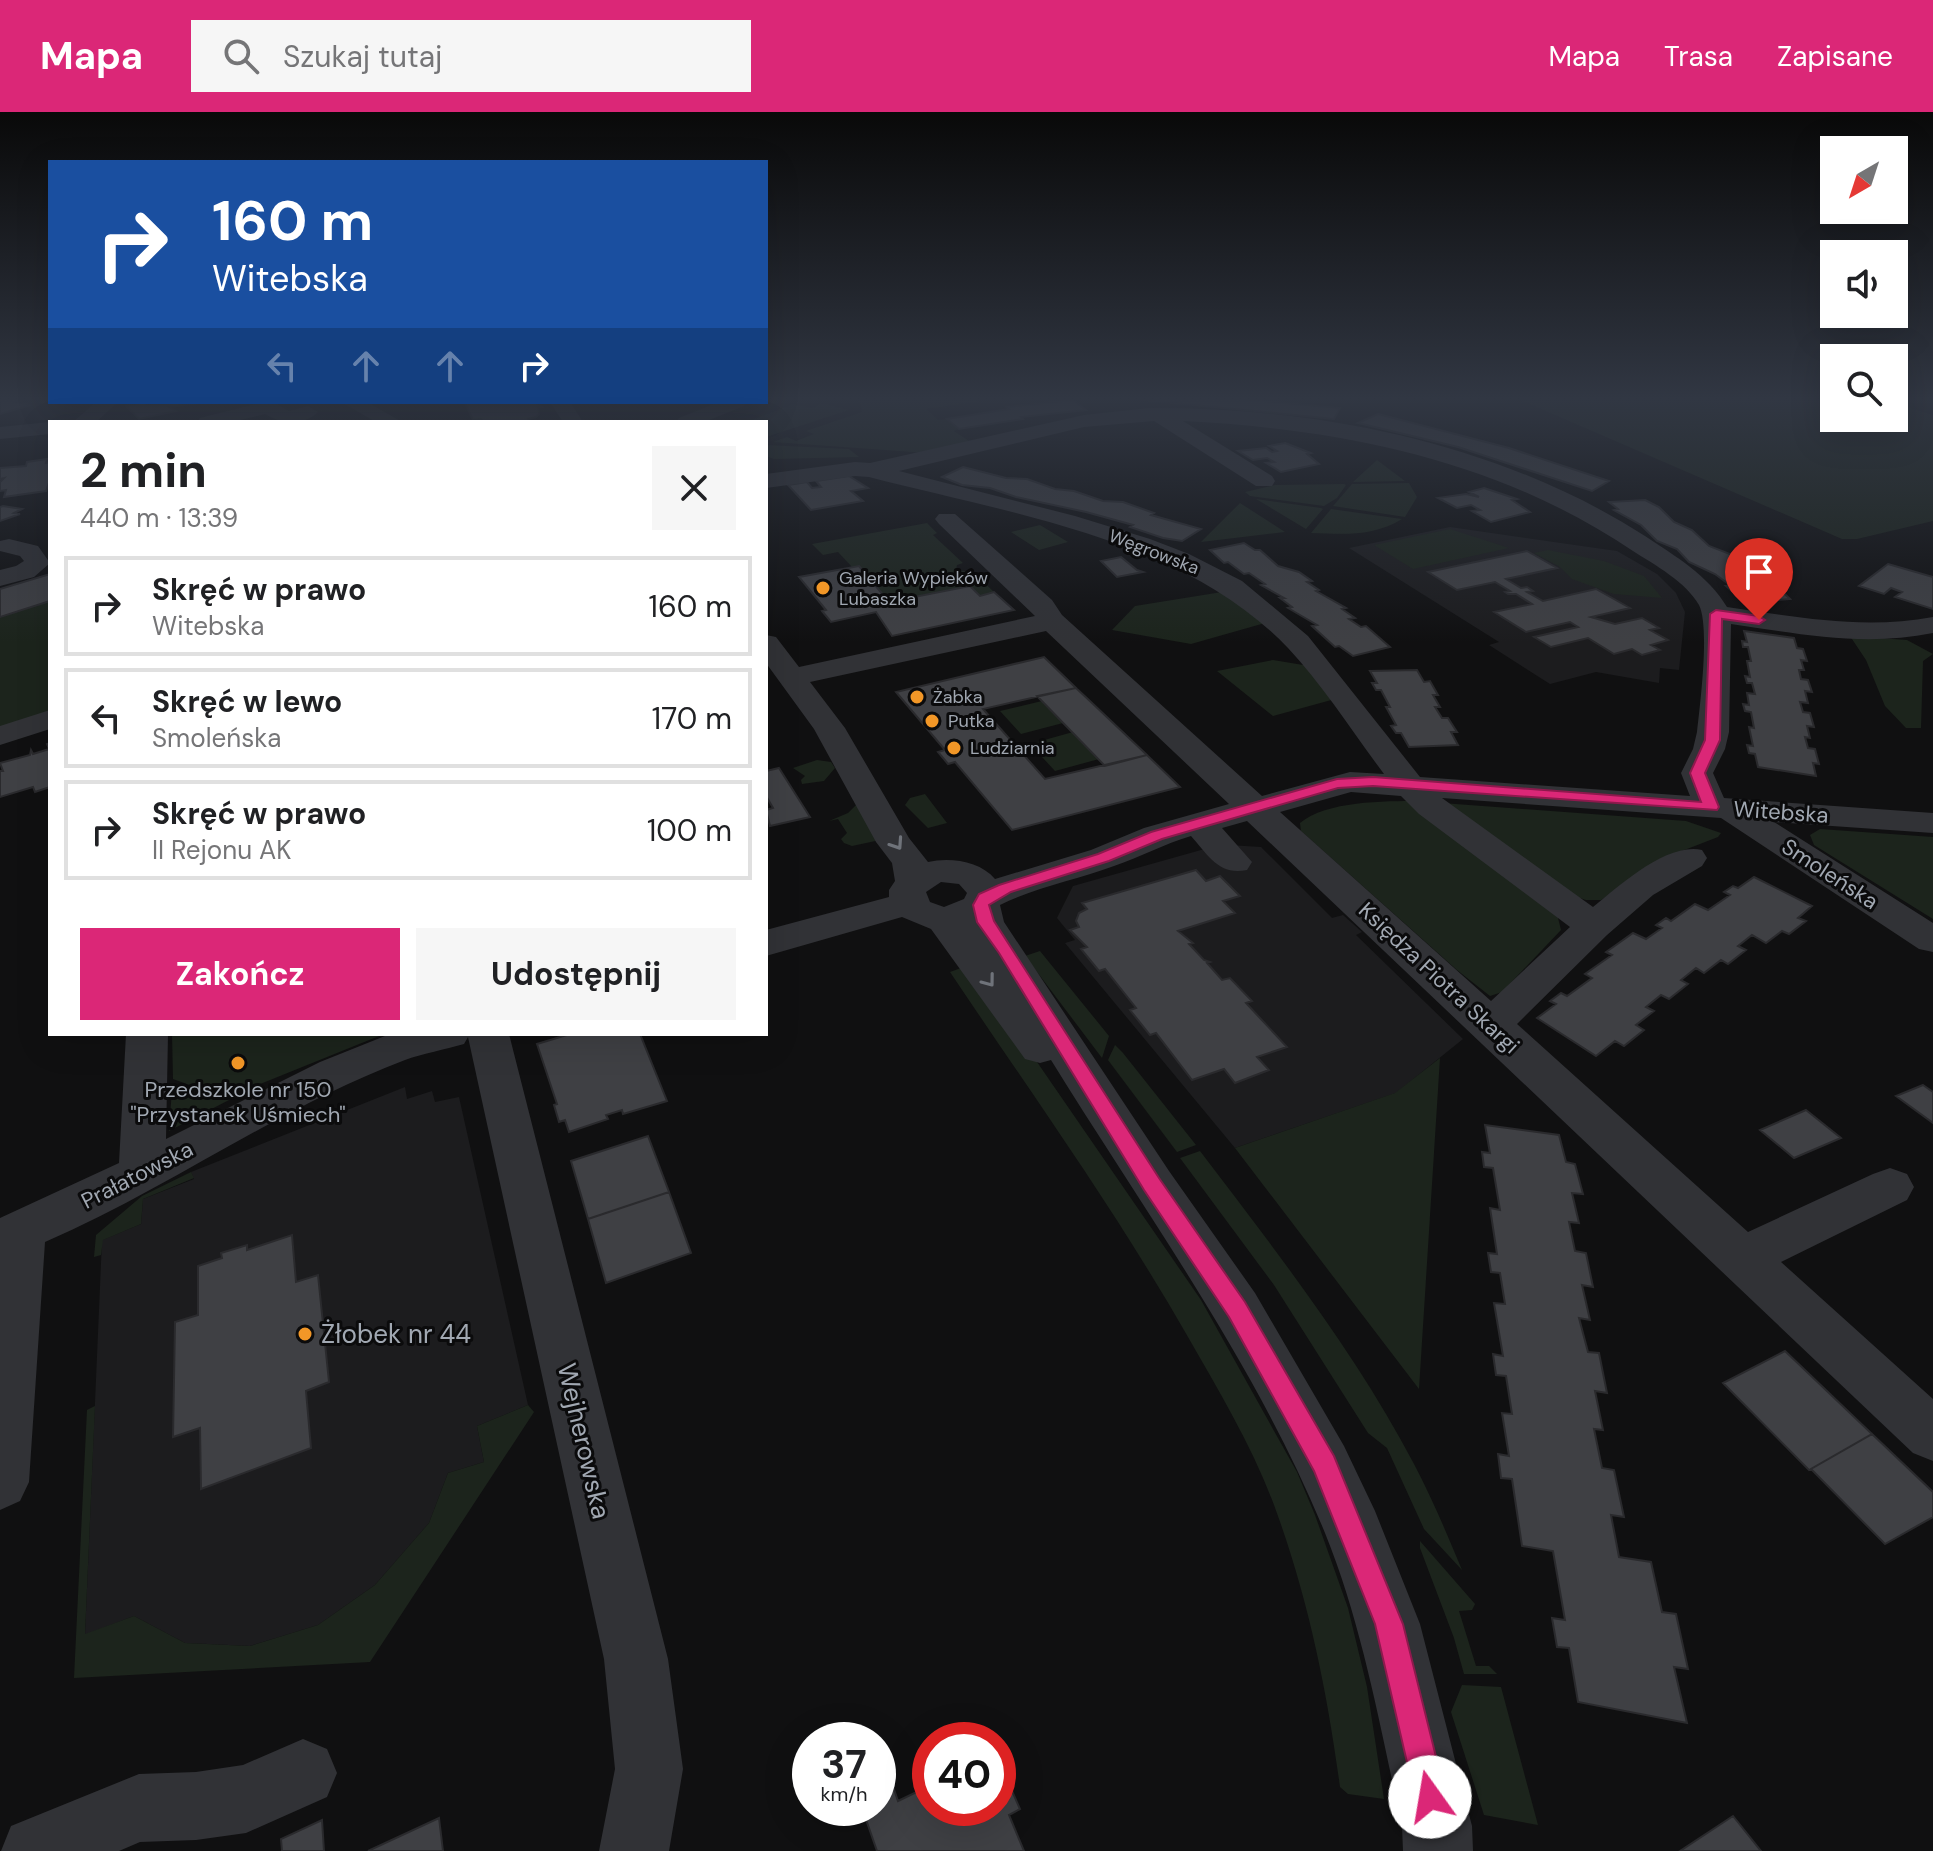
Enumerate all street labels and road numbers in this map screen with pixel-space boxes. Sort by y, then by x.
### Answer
street label: Węgrowska [1105,524,1203,580]
street label: Witebska [1733,794,1829,830]
street label: Smoleńska [1776,832,1884,916]
street label: Księdza Piotra Skargi [1352,896,1526,1060]
street label: Prałatowska [76,1134,198,1216]
street label: Wejherowska [550,1360,618,1522]

